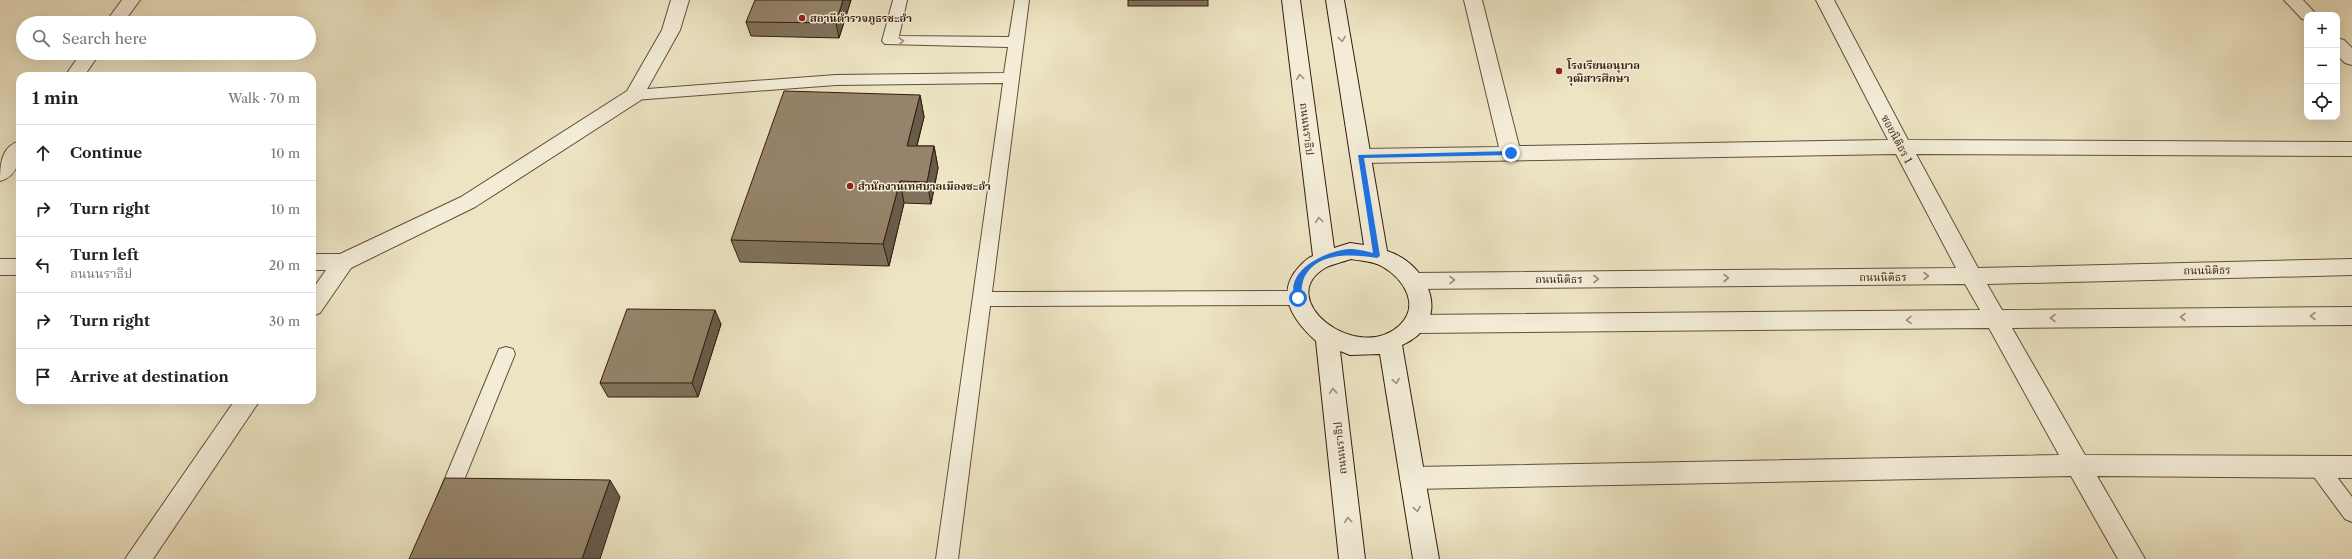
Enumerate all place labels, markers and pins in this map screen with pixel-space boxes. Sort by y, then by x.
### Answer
place label: สถานีตำรวจภูธรชะอำ [810,11,912,25]
marker: สถานีตำรวจภูธรชะอำ [797,13,807,23]
place label: โรงเรียนอนุบาล วุฒิสารศึกษา [1566,58,1640,86]
marker: โรงเรียนอนุบาล วุฒิสารศึกษา [1554,66,1564,76]
place label: สํานักงานเทศบาลเมืองชะอำ [858,179,991,193]
marker: สํานักงานเทศบาลเมืองชะอำ [845,181,855,191]

